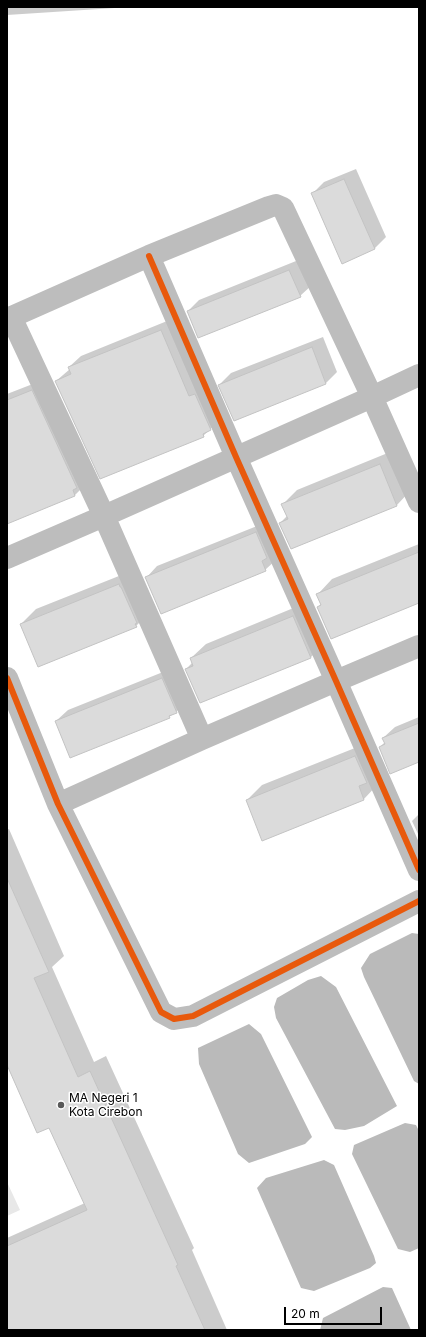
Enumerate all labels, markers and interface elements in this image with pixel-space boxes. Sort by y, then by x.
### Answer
place label: MA Negeri 1 Kota Cirebon [69,1091,142,1119]
marker: MA Negeri 1 Kota Cirebon [56,1100,66,1110]
scale bar [286,1299,384,1325]
text: 20 m [291,1306,320,1321]

